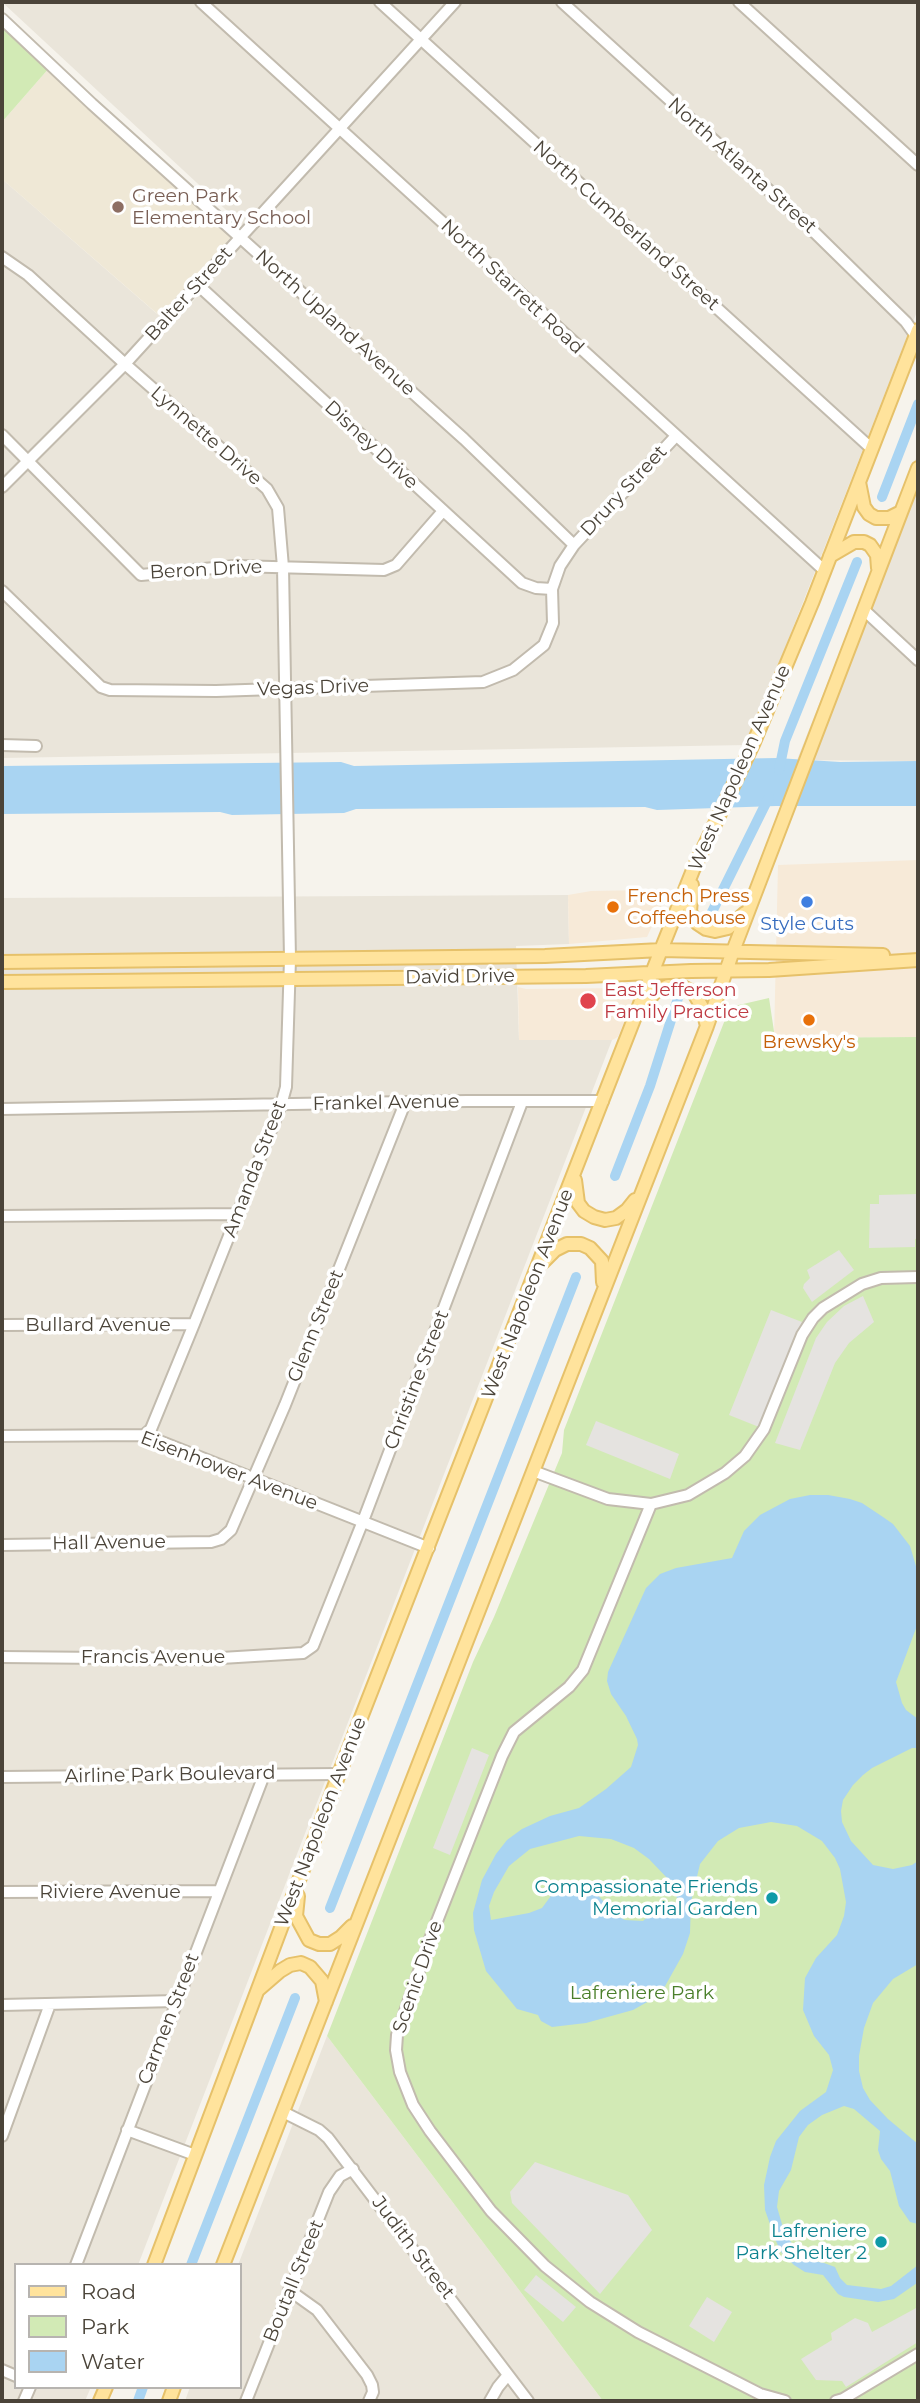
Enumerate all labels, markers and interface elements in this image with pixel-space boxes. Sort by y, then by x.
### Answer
street label: North Atlanta Street [663,93,821,239]
street label: North Cumberland Street [528,136,724,316]
place label: Green Park Elementary School [132,185,311,229]
marker: Green Park Elementary School [110,199,126,215]
street label: North Starrett Road [436,215,588,359]
street label: Balter Street [141,242,237,346]
street label: North Upland Avenue [250,245,420,401]
street label: Lynnette Drive [146,382,266,490]
street label: Disney Drive [320,396,422,494]
street label: Drury Street [576,441,672,541]
street label: Beron Drive [149,556,263,584]
street label: West Napoleon Avenue [684,662,796,874]
street label: Vegas Drive [257,675,369,701]
place label: French Press Coffeehouse [627,885,750,929]
marker: Style Cuts [799,894,815,910]
marker: French Press Coffeehouse [605,899,621,915]
place label: Style Cuts [760,913,854,935]
street label: David Drive [405,965,515,989]
place label: East Jefferson Family Practice [604,979,749,1023]
marker: East Jefferson Family Practice [578,991,598,1011]
marker: Brewsky's [801,1012,817,1028]
place label: Brewsky's [762,1031,856,1053]
street label: Frankel Avenue [312,1090,460,1116]
street label: Amanda Street [218,1098,292,1240]
street label: West Napoleon Avenue [477,1186,579,1402]
street label: Glenn Street [283,1266,349,1386]
street label: Christine Street [380,1307,454,1453]
street label: Bullard Avenue [25,1314,171,1336]
street label: Eisenhower Avenue [137,1427,321,1515]
street label: Hall Avenue [52,1531,166,1555]
street label: Francis Avenue [81,1646,225,1668]
street label: West Napoleon Avenue [270,1714,372,1930]
street label: Airline Park Boulevard [64,1762,276,1788]
place label: Compassionate Friends Memorial Garden [535,1876,758,1920]
street label: Riviere Avenue [39,1881,181,1903]
marker: Compassionate Friends Memorial Garden [764,1890,780,1906]
street label: Scenic Drive [388,1918,448,2036]
street label: Carmen Street [133,1950,205,2088]
park label: Lafreniere Park [570,1982,714,2004]
street label: Judith Street [367,2192,459,2304]
street label: Boutall Street [259,2216,329,2346]
place label: Lafreniere Park Shelter 2 [735,2220,867,2264]
marker: Lafreniere Park Shelter 2 [873,2234,889,2250]
legend [14,2263,242,2389]
text: Road [81,2279,136,2304]
text: Park [81,2314,129,2339]
text: Water [81,2349,145,2374]

